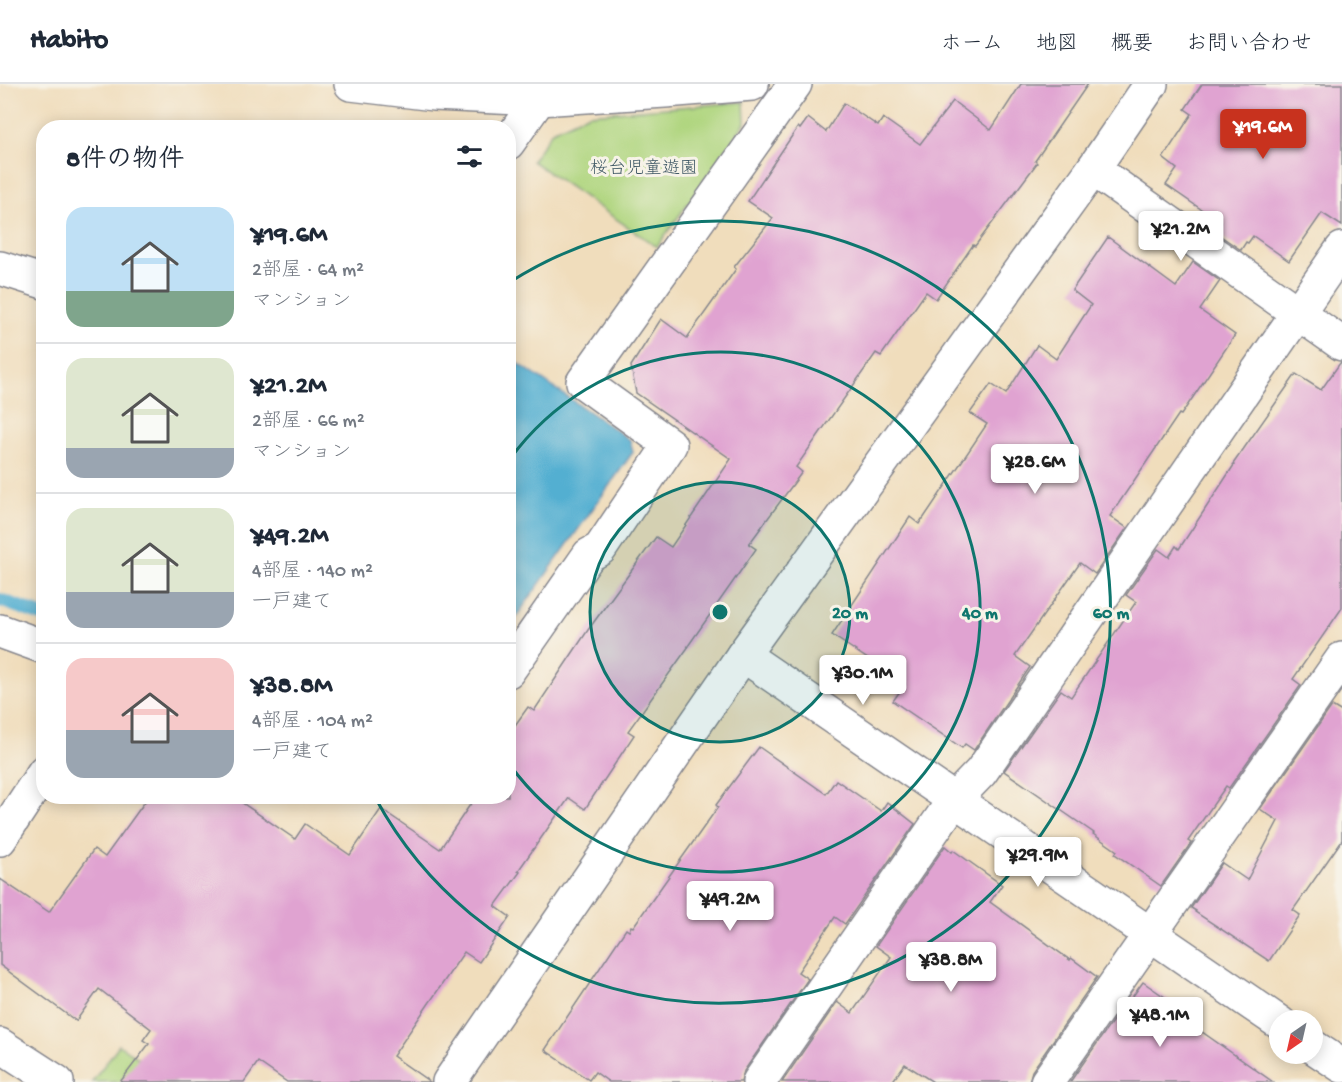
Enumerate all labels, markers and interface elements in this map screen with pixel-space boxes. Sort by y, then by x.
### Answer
text: Habito [30,25,108,58]
text: ホーム [941,33,1003,58]
text: 地図 [1036,33,1078,58]
text: 概要 [1111,33,1153,58]
text: お問い合わせ [1186,33,1312,58]
pin: ¥19.6M [1214,109,1312,160]
text: ¥19.6M [1234,117,1292,140]
icon: filters [453,140,486,173]
text: 8件の物件 [66,146,184,177]
park label: 桜台児童遊園 [590,158,698,180]
pin: ¥21.2M [1132,211,1230,262]
text: ¥21.2M [1152,219,1210,242]
text: ¥19.6M [252,221,327,252]
icon: home [114,231,186,303]
text: 2部屋 · 64 m² [252,260,364,283]
text: マンション [252,291,351,314]
text: ¥21.2M [252,372,326,403]
icon: home [114,382,186,454]
text: 2部屋 · 66 m² [252,411,365,434]
text: マンション [252,442,351,465]
pin: ¥28.6M [986,444,1084,495]
text: ¥28.6M [1005,452,1065,475]
text: ¥49.2M [252,522,328,553]
icon: home [114,532,186,604]
text: 4部屋 · 140 m² [252,561,373,584]
text: 一戸建て [252,592,332,615]
centre of rings [710,602,730,622]
text: 20 m [832,604,868,625]
text: 40 m [961,604,998,625]
text: 60 m [1093,604,1129,625]
pin: ¥30.1M [814,655,912,706]
text: ¥30.1M [833,663,893,686]
text: ¥38.8M [252,672,332,703]
icon: home [114,682,186,754]
text: 4部屋 · 104 m² [252,711,373,734]
text: 一戸建て [252,742,332,765]
pin: ¥29.9M [989,837,1087,888]
text: ¥29.9M [1008,845,1068,868]
pin: ¥49.2M [681,881,779,932]
text: ¥49.2M [701,889,759,912]
pin: ¥38.8M [902,942,1000,993]
text: ¥38.8M [920,950,982,973]
pin: ¥48.1M [1111,997,1209,1048]
text: ¥48.1M [1131,1005,1189,1028]
north arrow [1269,1010,1323,1064]
map controls [1269,1010,1323,1064]

